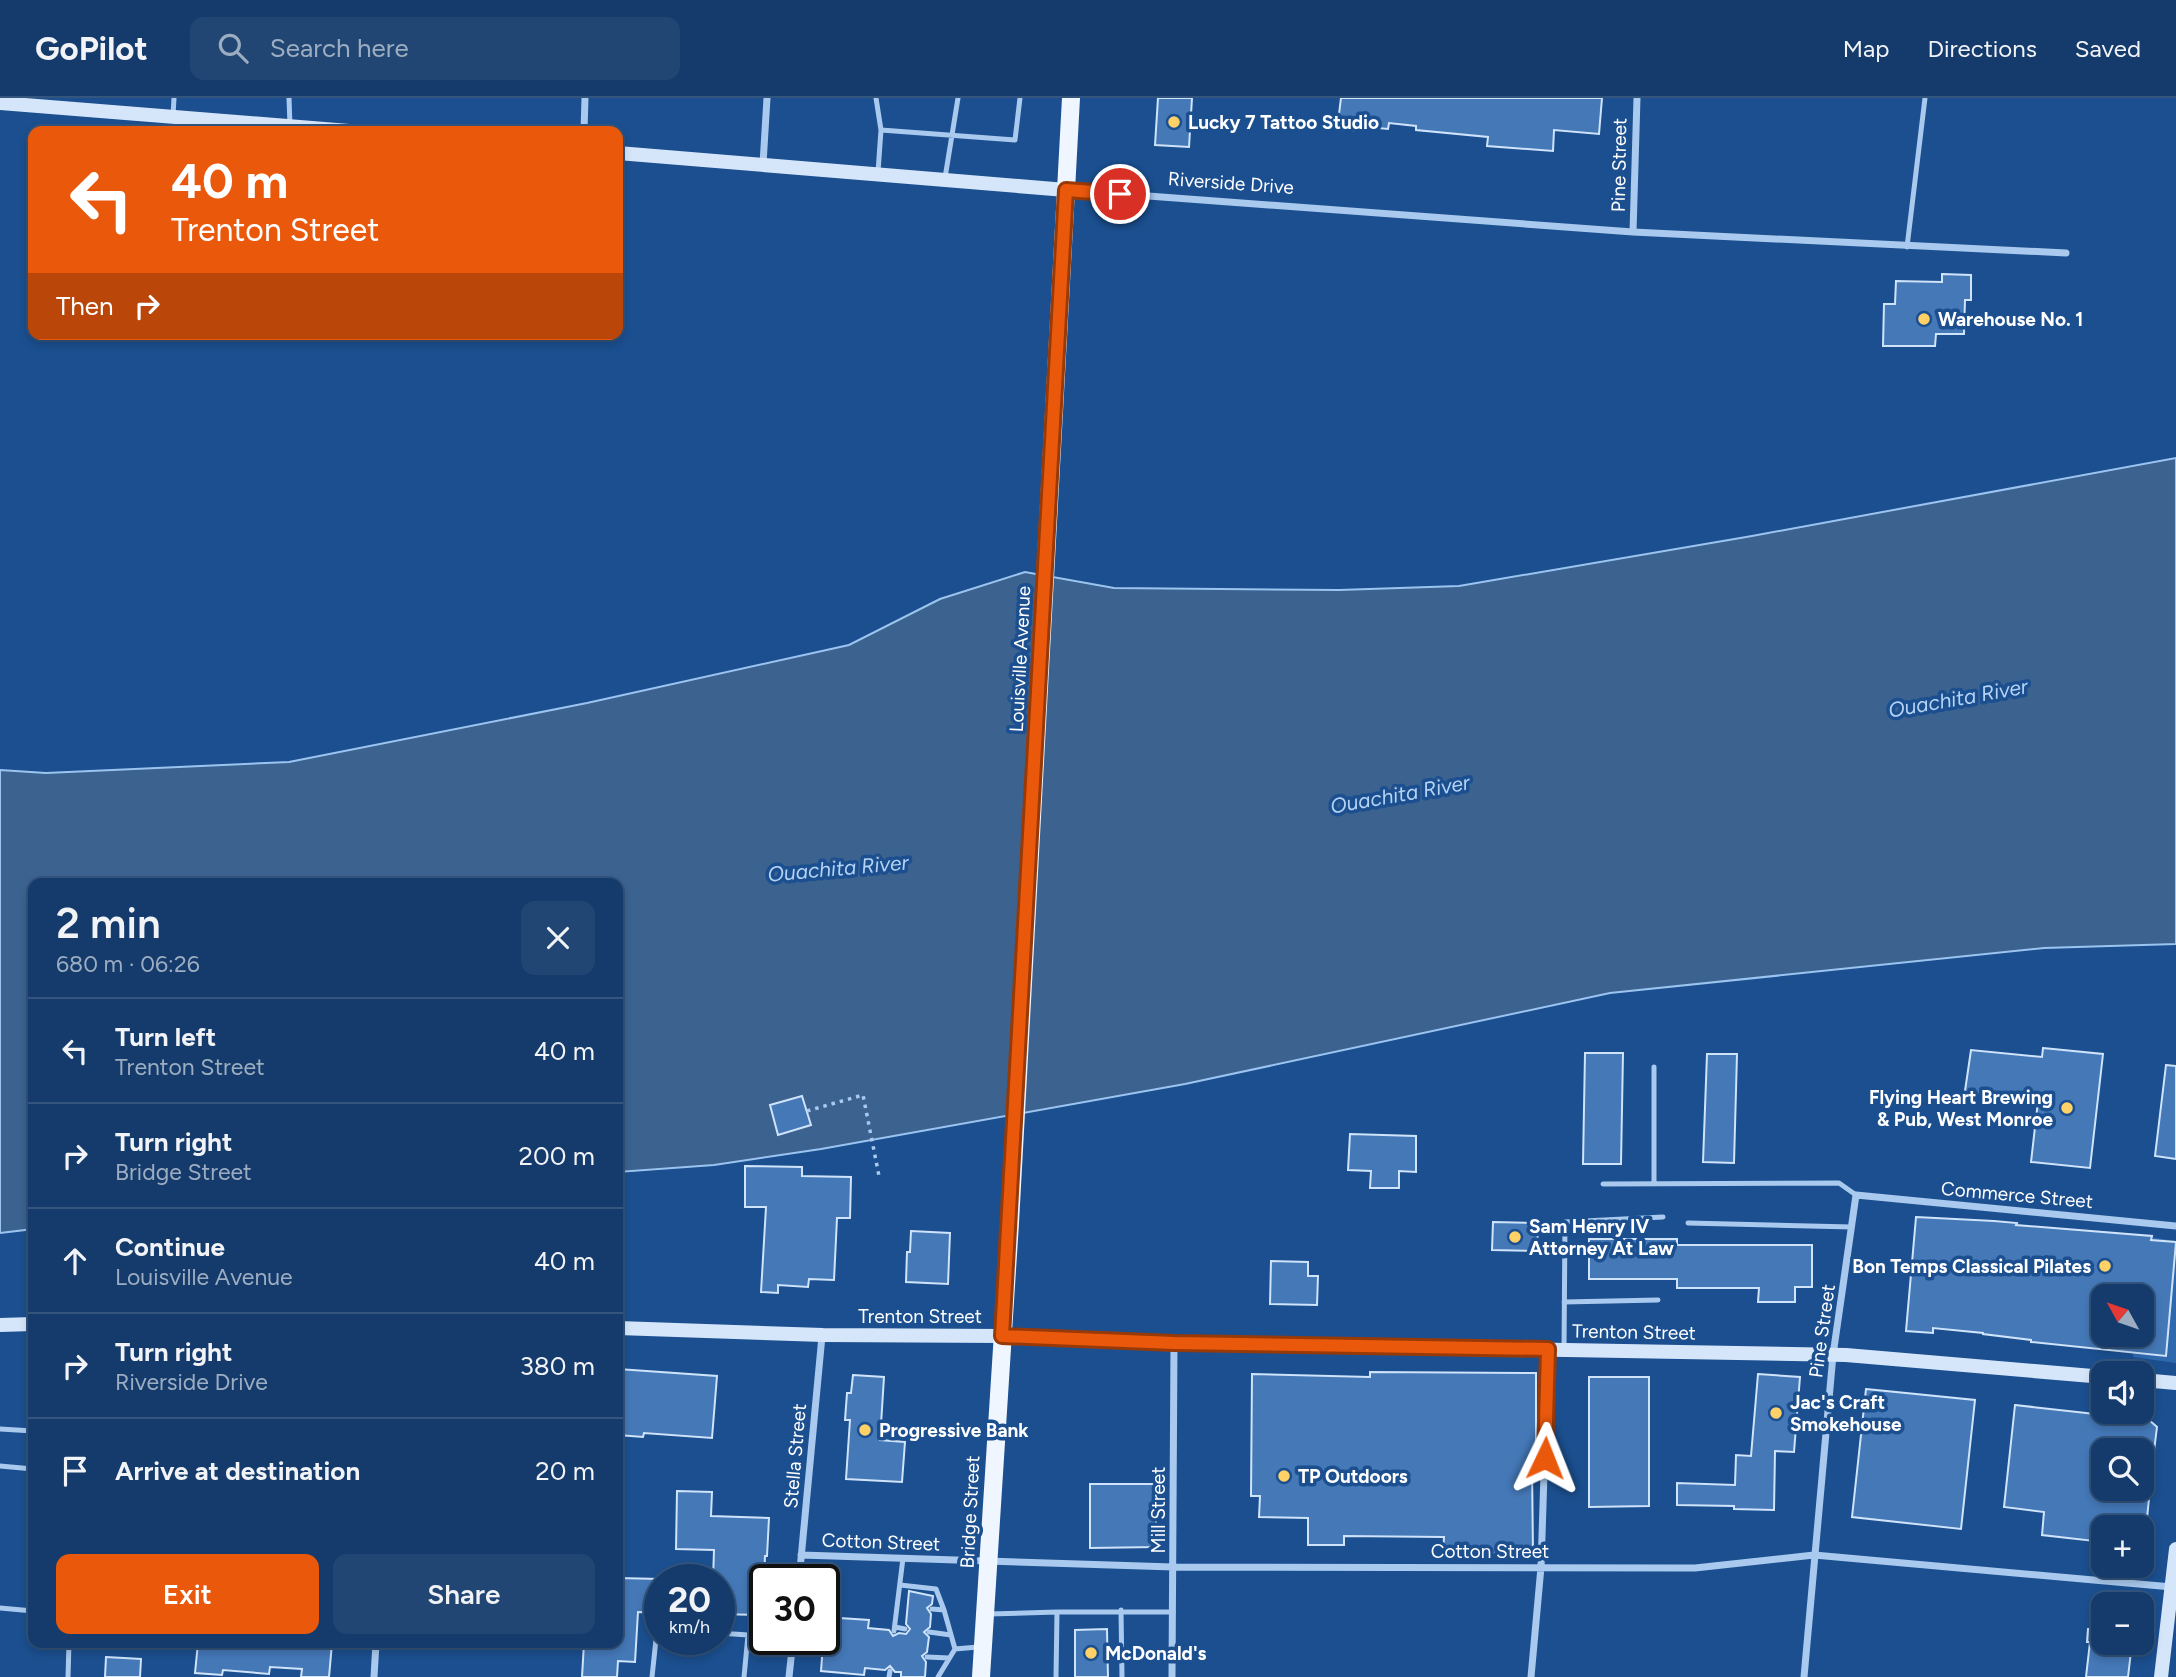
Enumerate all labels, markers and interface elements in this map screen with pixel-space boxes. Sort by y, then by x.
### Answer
search box [190,17,680,80]
text: GoPilot [35,29,148,68]
icon: search [214,29,252,67]
text: Search here [270,32,409,64]
text: Map [1843,34,1889,63]
text: Directions [1927,34,2037,63]
text: Saved [2075,34,2141,63]
place label: Lucky 7 Tattoo Studio [1188,111,1379,134]
marker: Lucky 7 Tattoo Studio [1166,114,1182,130]
street label: Pine Street [1607,118,1631,212]
text: 40 m [171,151,288,210]
icon: left [56,154,147,245]
pin [1090,164,1150,224]
street label: Riverside Drive [1167,167,1295,199]
icon: arrive [1101,175,1139,213]
text: Trenton Street [171,211,379,249]
icon: right [128,287,166,325]
text: Then [56,290,114,322]
place label: Warehouse No. 1 [1938,308,2083,331]
marker: Warehouse No. 1 [1916,311,1932,327]
street label: Louisville Avenue [1005,585,1035,733]
water label: Ouachita River [1886,673,2031,723]
water label: Ouachita River [1328,769,1473,819]
water label: Ouachita River [767,849,910,887]
text: 2 min [56,898,161,949]
button: close [521,901,595,975]
text: 680 m · 06:26 [56,950,200,978]
text: Turn left [115,1021,216,1053]
icon: left [56,1032,94,1070]
text: 40 m [534,1035,595,1067]
text: Trenton Street [115,1053,265,1081]
place label: Flying Heart Brewing & Pub, West Monroe [1869,1086,2053,1131]
marker: Flying Heart Brewing & Pub, West Monroe [2059,1100,2075,1116]
text: Turn right [115,1126,232,1158]
icon: right [56,1137,94,1175]
text: 200 m [519,1140,595,1172]
text: Bridge Street [115,1158,252,1186]
street label: Commerce Street [1940,1177,2094,1213]
place label: Sam Henry IV Attorney At Law [1529,1215,1674,1260]
marker: Sam Henry IV Attorney At Law [1507,1229,1523,1245]
text: Continue [115,1231,225,1263]
icon: ahead [56,1242,94,1280]
text: 40 m [534,1245,595,1277]
place label: Bon Temps Classical Pilates [1852,1255,2091,1278]
marker: Bon Temps Classical Pilates [2097,1258,2113,1274]
text: Louisville Avenue [115,1263,293,1291]
street label: Pine Street [1804,1283,1840,1379]
north arrow [2091,1284,2154,1348]
map controls [2091,1284,2154,1655]
street label: Trenton Street [858,1305,982,1328]
street label: Trenton Street [1572,1319,1696,1345]
text: Turn right [115,1336,232,1368]
icon: right [56,1347,94,1385]
text: 380 m [520,1350,595,1382]
button: sound [2091,1361,2154,1424]
text: Riverside Drive [115,1368,268,1396]
place label: Jac's Craft Smokehouse [1790,1391,1902,1436]
street label: Stella Street [779,1403,811,1509]
marker: Jac's Craft Smokehouse [1768,1405,1784,1421]
place label: Progressive Bank [879,1419,1029,1442]
position arrow [1508,1421,1582,1495]
marker: Progressive Bank [857,1422,873,1438]
button: search [2091,1438,2154,1501]
icon: arrive [56,1452,94,1490]
text: Arrive at destination [115,1455,360,1487]
text: 20 m [535,1455,595,1487]
street label: Bridge Street [956,1455,984,1569]
place label: TP Outdoors [1298,1465,1408,1488]
street label: Mill Street [1147,1467,1170,1553]
marker: TP Outdoors [1276,1468,1292,1484]
button: + [2091,1515,2154,1578]
street label: Cotton Street [821,1528,941,1556]
street label: Cotton Street [1431,1540,1549,1563]
button: Exit [56,1554,319,1634]
button: Share [333,1554,595,1634]
speed limit sign: 30 [749,1564,840,1655]
text: 20 [668,1579,711,1621]
button: − [2091,1592,2154,1655]
text: km/h [669,1616,710,1638]
place label: McDonald's [1105,1642,1207,1665]
marker: McDonald's [1083,1645,1099,1661]

